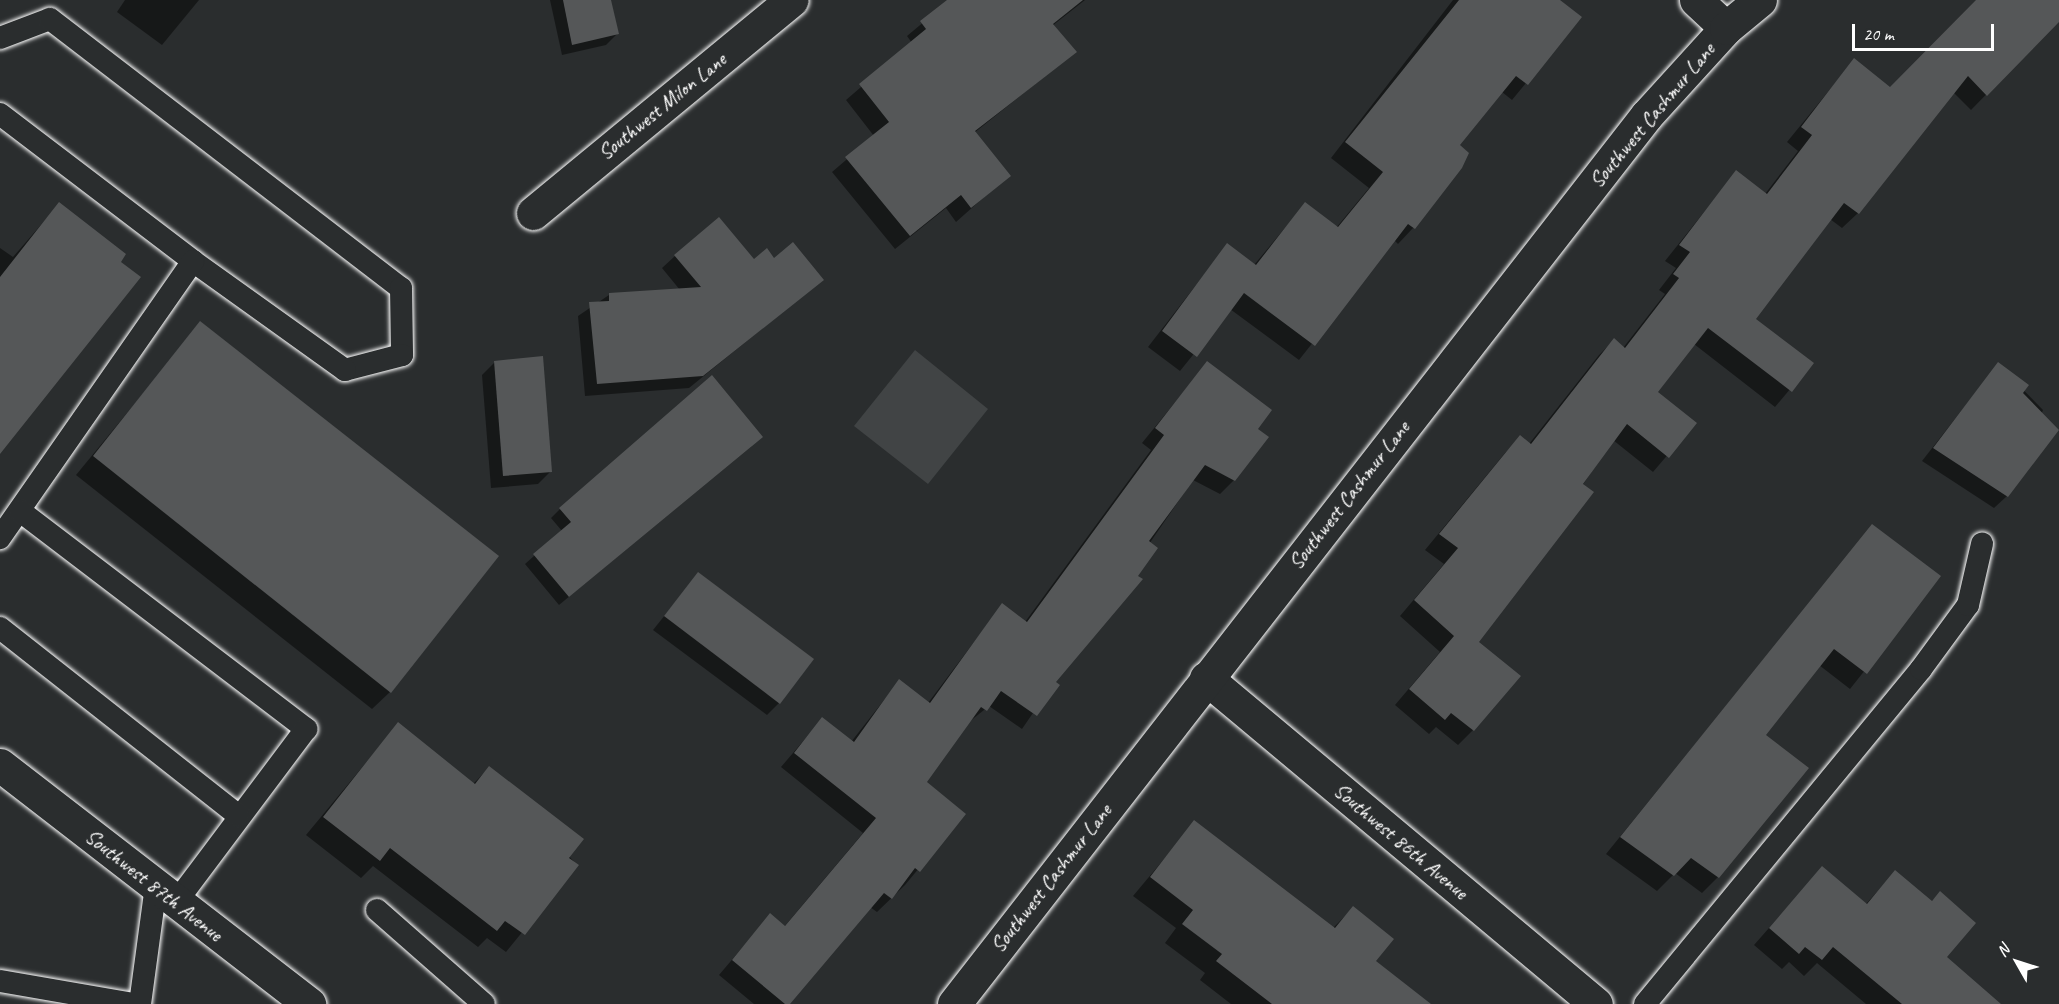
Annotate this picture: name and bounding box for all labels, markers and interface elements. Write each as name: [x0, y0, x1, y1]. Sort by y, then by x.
scale bar: [1855, 12, 1998, 50]
text: 20 m: [1863, 23, 1894, 45]
street label: Southwest Cashmur Lane: [1584, 38, 1720, 192]
street label: Southwest Milon Lane: [593, 47, 731, 165]
street label: Southwest Cashmur Lane: [1283, 416, 1415, 574]
street label: Southwest 86th Avenue: [1329, 778, 1473, 904]
street label: Southwest Cashmur Lane: [985, 799, 1117, 957]
street label: Southwest 87th Avenue: [80, 824, 228, 946]
north arrow: [1987, 932, 2047, 992]
text: N: [1992, 941, 2014, 961]

